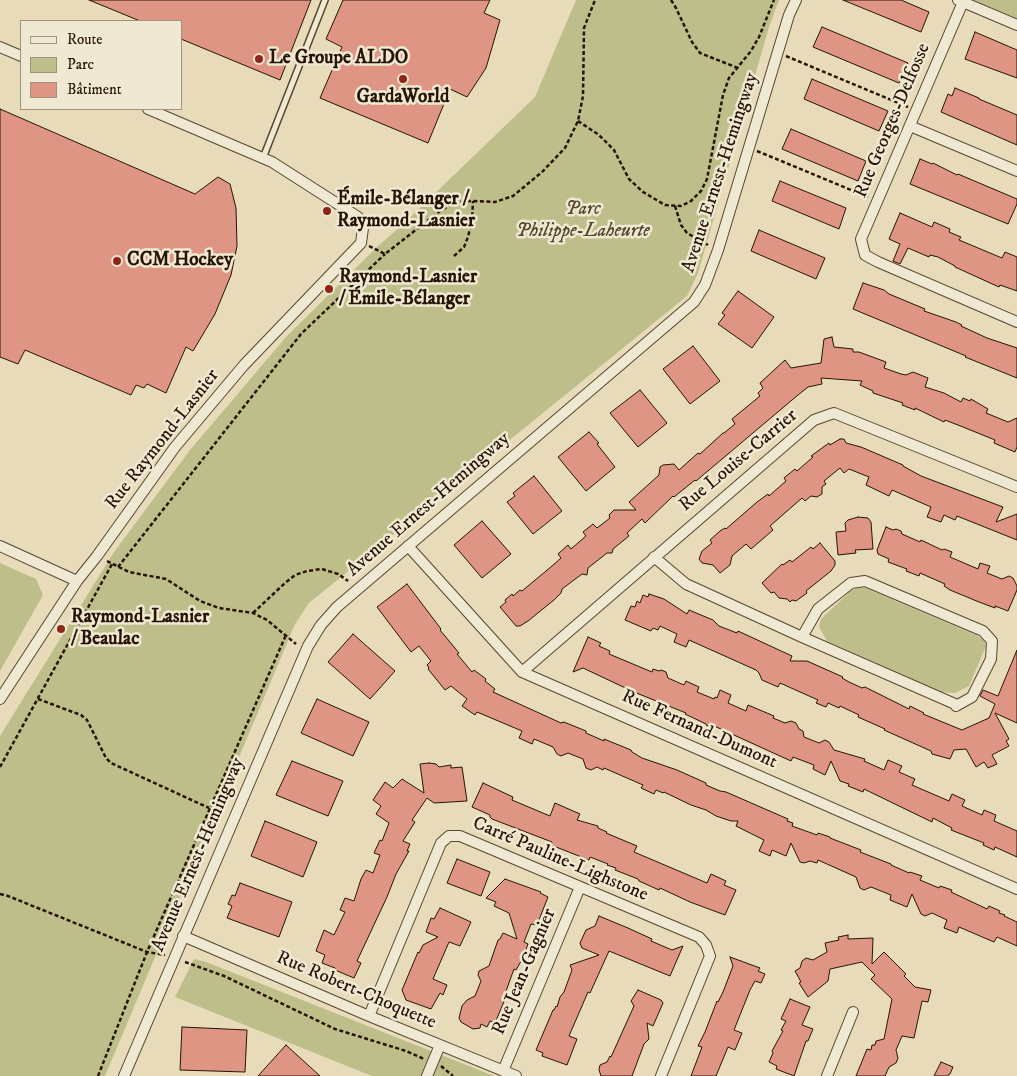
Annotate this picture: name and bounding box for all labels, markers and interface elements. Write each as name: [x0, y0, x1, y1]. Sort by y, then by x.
legend: [20, 20, 182, 110]
text: Route: [67, 30, 102, 49]
street label: Rue Georges-Delfosse: [850, 40, 936, 202]
place label: Le Groupe ALDO: [269, 48, 408, 70]
marker: Le Groupe ALDO: [253, 53, 265, 65]
text: Parc: [67, 55, 94, 74]
street label: Avenue Ernest-Hemingway: [678, 70, 764, 276]
marker: GardaWorld: [397, 73, 409, 85]
text: Bâtiment: [67, 80, 122, 99]
place label: GardaWorld: [357, 87, 449, 109]
place label: Émile-Bélanger / Raymond-Lasnier: [337, 189, 475, 233]
park label: Parc Philippe-Laheurte: [516, 199, 650, 243]
marker: Émile-Bélanger / Raymond-Lasnier: [321, 205, 333, 217]
place label: CCM Hockey: [127, 250, 233, 272]
marker: CCM Hockey: [111, 255, 123, 267]
place label: Raymond-Lasnier / Émile-Bélanger: [339, 267, 477, 311]
marker: Raymond-Lasnier / Émile-Bélanger: [323, 283, 335, 295]
street label: Rue Raymond-Lasnier: [101, 365, 225, 515]
street label: Rue Louise-Carrier: [675, 405, 803, 517]
street label: Avenue Ernest-Hemingway: [343, 428, 515, 582]
place label: Raymond-Lasnier / Beaulac: [71, 607, 209, 651]
marker: Raymond-Lasnier / Beaulac: [55, 623, 67, 635]
street label: Rue Fernand-Dumont: [618, 685, 780, 775]
street label: Avenue Ernest-Hemingway: [148, 755, 250, 955]
street label: Carré Pauline-Lighstone: [469, 813, 651, 907]
street label: Rue Jean-Gagnier: [488, 905, 562, 1039]
street label: Rue Robert-Choquette: [273, 947, 439, 1035]

